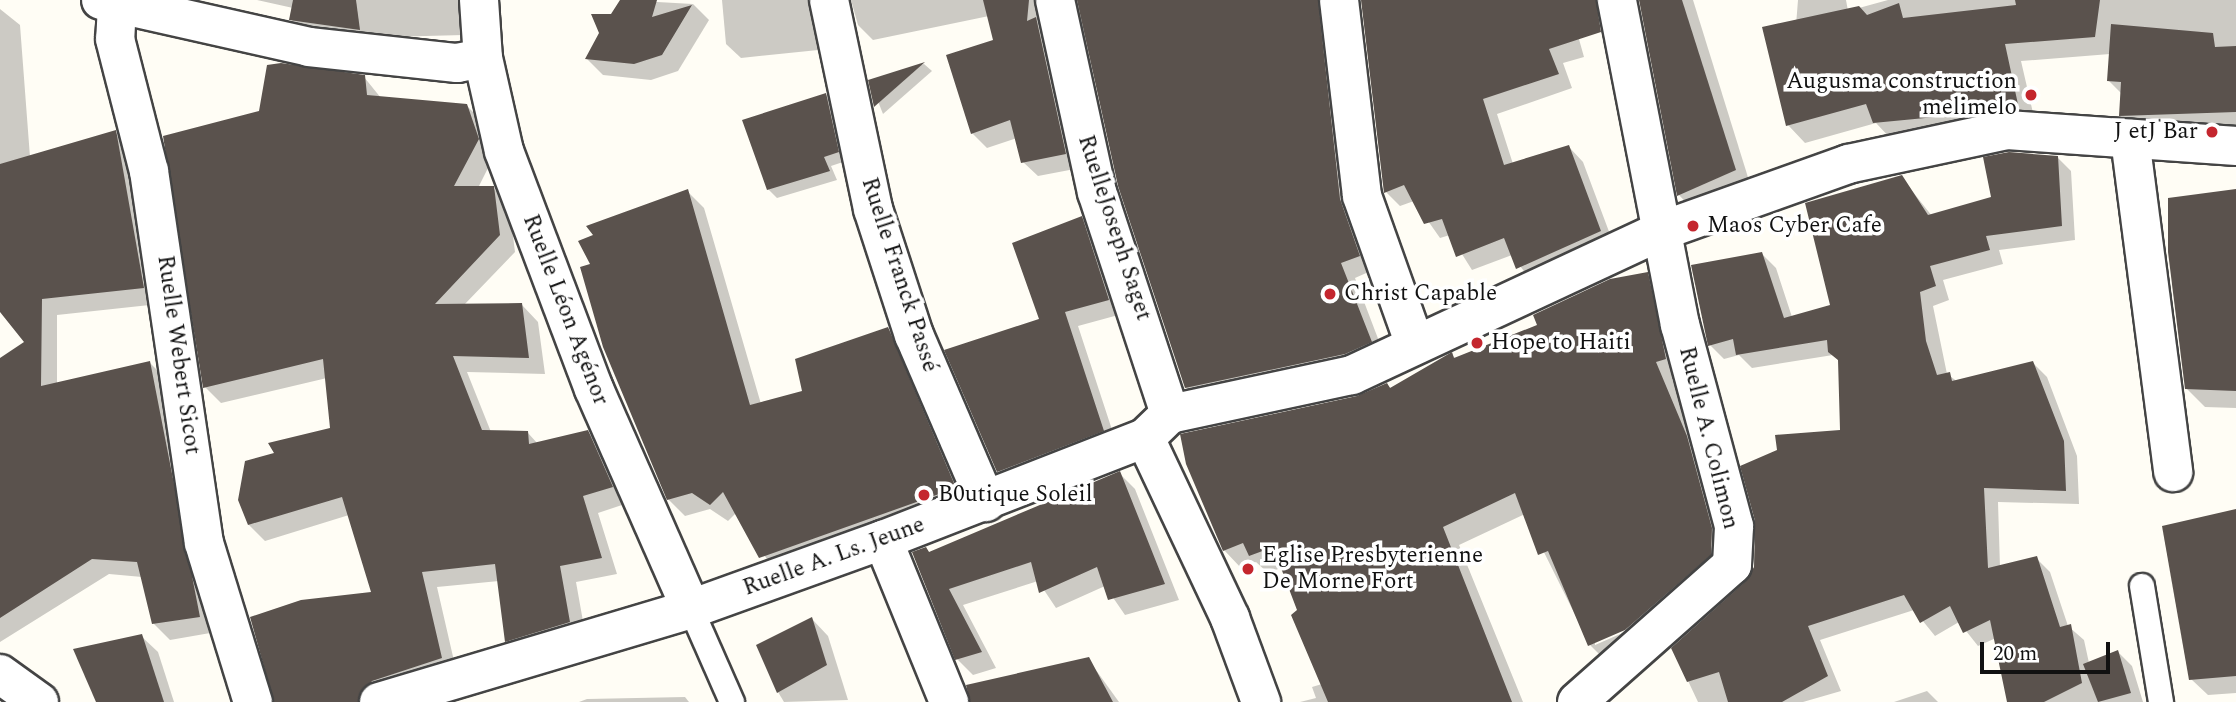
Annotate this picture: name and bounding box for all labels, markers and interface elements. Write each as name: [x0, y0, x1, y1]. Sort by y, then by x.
place label: Augusma construction melimelo: [1786, 68, 2017, 122]
marker: Augusma construction melimelo: [2023, 87, 2039, 103]
place label: J etJ Bar: [2114, 118, 2198, 146]
marker: J etJ Bar: [2204, 124, 2220, 140]
street label: RuelleJoseph Saget: [1071, 132, 1157, 324]
street label: Ruelle Franck Passé: [855, 174, 943, 376]
street label: Ruelle Léon Agénor: [516, 211, 614, 409]
place label: Maos Cyber Cafe: [1707, 212, 1882, 240]
marker: Maos Cyber Cafe: [1685, 218, 1701, 234]
street label: Ruelle Webert Sicot: [150, 254, 206, 456]
place label: Christ Capable: [1344, 280, 1497, 308]
marker: Christ Capable: [1322, 286, 1338, 302]
place label: Hope to Haiti: [1491, 329, 1631, 357]
marker: Hope to Haiti: [1469, 335, 1485, 351]
street label: Ruelle A. Colimon: [1672, 344, 1744, 532]
place label: B0utique Soleil: [938, 481, 1092, 509]
marker: B0utique Soleil: [916, 487, 932, 503]
street label: Ruelle A. Ls. Jeune: [739, 511, 929, 603]
place label: Eglise Presbyterienne De Morne Fort: [1262, 542, 1483, 596]
marker: Eglise Presbyterienne De Morne Fort: [1240, 561, 1256, 577]
scale bar: [1984, 628, 2114, 672]
text: 20 m: [1993, 638, 2037, 670]

